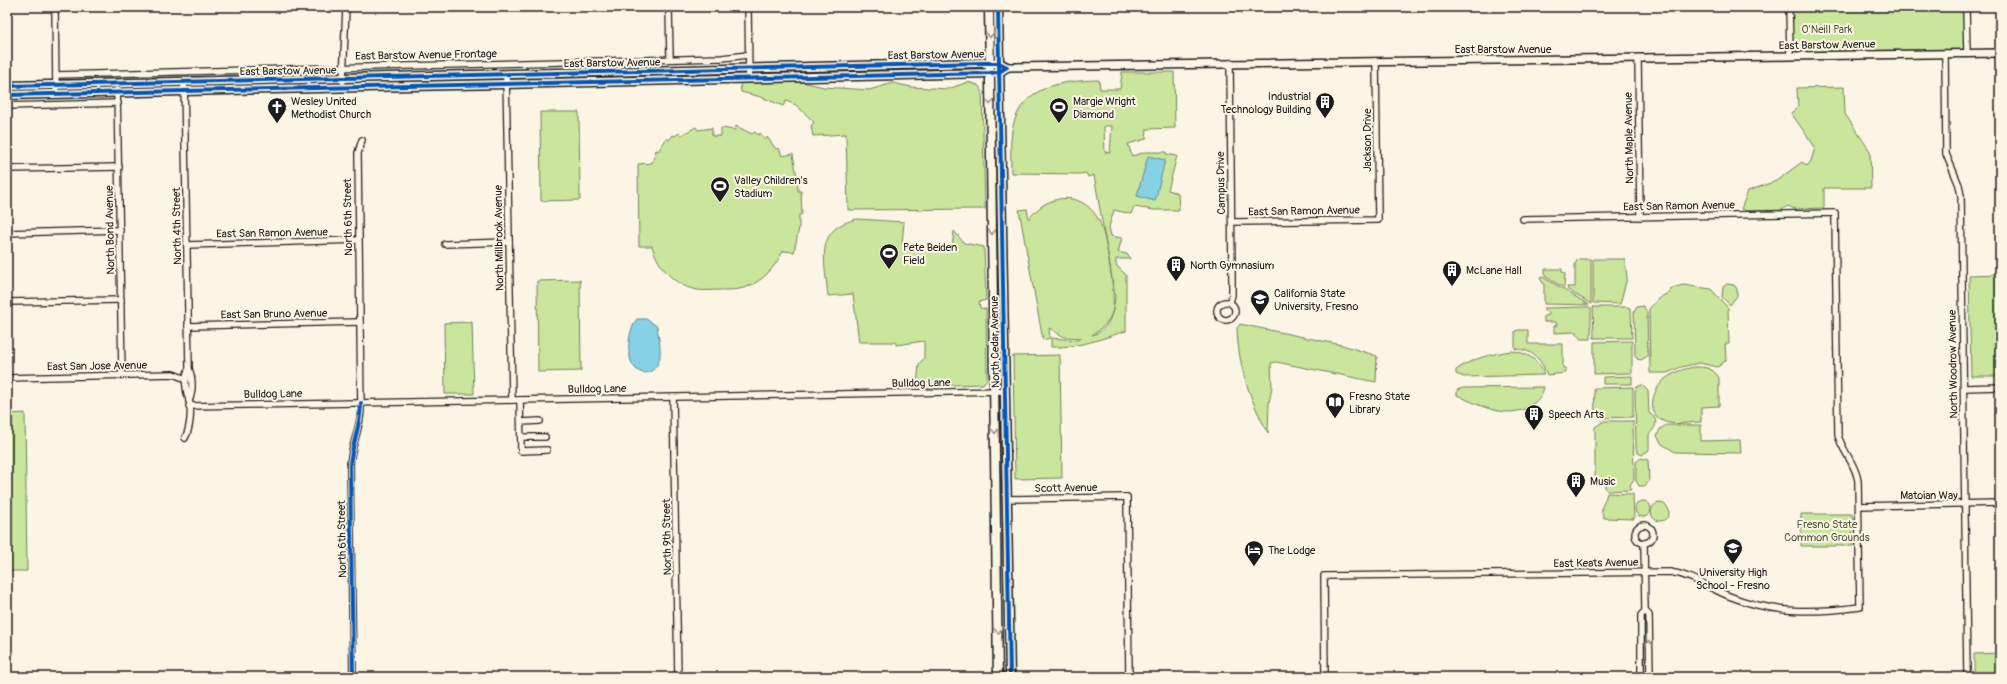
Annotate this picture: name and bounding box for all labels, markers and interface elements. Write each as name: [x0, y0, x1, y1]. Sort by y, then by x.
park label: O'Neill Park: [1802, 23, 1853, 36]
one-way arrow: [985, 32, 994, 38]
street label: East Barstow Avenue: [1779, 38, 1876, 52]
street label: East Barstow Avenue: [1455, 43, 1552, 56]
street label: East Barstow Avenue Frontage: [355, 47, 498, 63]
street label: East Barstow Avenue: [888, 48, 985, 62]
street label: East Barstow Avenue: [564, 56, 661, 70]
street label: East Barstow Avenue: [240, 64, 337, 78]
place label: Industrial Technology Building: [1221, 90, 1311, 116]
building icon: Industrial Technology Building: [1314, 91, 1336, 119]
street label: North Maple Avenue: [1622, 91, 1636, 184]
place label: Wesley United Methodist Church: [291, 95, 371, 121]
place label: Margie Wright Diamond: [1073, 95, 1136, 121]
church icon: Wesley United Methodist Church: [266, 96, 288, 124]
sports icon: Margie Wright Diamond: [1048, 96, 1070, 124]
one-way arrow: [986, 99, 994, 105]
street label: Jackson Drive: [1361, 108, 1374, 172]
street label: Campus Drive: [1214, 151, 1228, 215]
place label: Valley Children's Stadium: [734, 174, 808, 200]
sports icon: Valley Children's Stadium: [709, 175, 731, 203]
street label: North 6th Street: [341, 178, 355, 256]
street label: North Millbrook Avenue: [492, 184, 506, 291]
street label: North Bond Avenue: [103, 185, 117, 275]
street label: North 4th Street: [170, 187, 184, 265]
street label: East San Ramon Avenue: [1623, 199, 1736, 213]
street label: East San Ramon Avenue: [1248, 204, 1361, 218]
street label: East San Ramon Avenue: [216, 226, 329, 240]
one-way arrow: [988, 229, 996, 235]
place label: Pete Beiden Field: [903, 241, 957, 267]
sports icon: Pete Beiden Field: [878, 242, 900, 270]
building icon: North Gymnasium: [1165, 254, 1187, 282]
place label: North Gymnasium: [1190, 259, 1274, 272]
building icon: McLane Hall: [1441, 259, 1463, 287]
place label: McLane Hall: [1466, 264, 1522, 277]
place label: California State University, Fresno: [1274, 287, 1358, 313]
school or university icon: California State University, Fresno: [1249, 288, 1271, 316]
street label: North Cedar Avenue: [988, 295, 1002, 388]
street label: East San Bruno Avenue: [221, 307, 328, 321]
street label: North Woodrow Avenue: [1946, 309, 1960, 419]
street label: East San Jose Avenue: [47, 359, 148, 373]
street label: Bulldog Lane: [892, 376, 951, 390]
street label: Bulldog Lane: [568, 382, 627, 396]
street label: Bulldog Lane: [244, 387, 303, 401]
place label: Fresno State Library: [1349, 390, 1410, 416]
library icon: Fresno State Library: [1324, 391, 1346, 419]
building icon: Speech Arts: [1523, 403, 1545, 431]
place label: Speech Arts: [1548, 408, 1604, 421]
one-way arrow: [991, 428, 999, 434]
building icon: Music: [1565, 470, 1587, 498]
place label: Music: [1590, 475, 1616, 488]
street label: Scott Avenue: [1034, 481, 1098, 495]
street label: Matoian Way: [1900, 489, 1958, 502]
street label: North 9th Street: [660, 498, 674, 575]
street label: North 6th Street: [335, 500, 349, 578]
park label: Fresno State Common Grounds: [1784, 518, 1870, 544]
school or university icon: University High School - Fresno: [1722, 537, 1744, 565]
hotel icon: The Lodge: [1243, 539, 1265, 567]
place label: The Lodge: [1268, 544, 1316, 557]
street label: East Keats Avenue: [1553, 556, 1639, 570]
place label: University High School - Fresno: [1696, 566, 1770, 592]
one-way arrow: [994, 628, 1002, 634]
one-way arrow: [1645, 640, 1654, 646]

